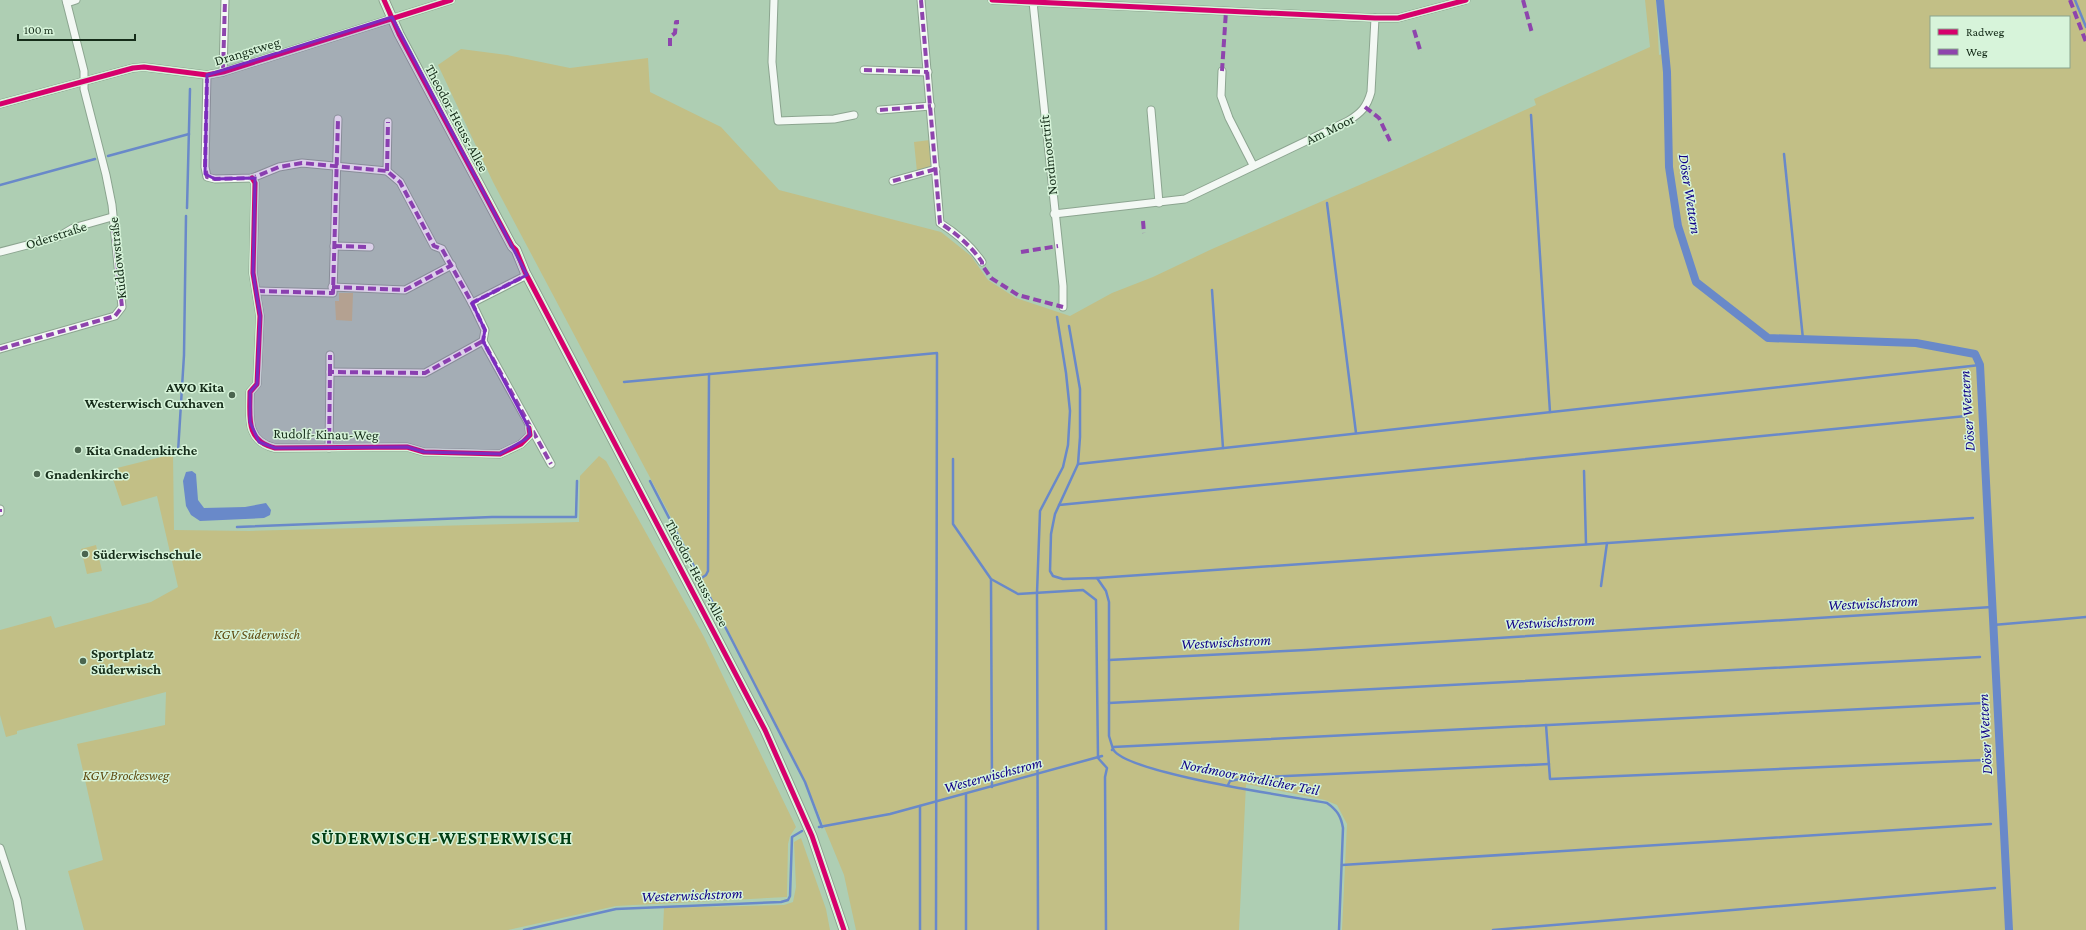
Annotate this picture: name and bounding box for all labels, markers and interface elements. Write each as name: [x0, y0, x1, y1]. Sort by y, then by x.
scale bar: [18, 16, 135, 42]
legend: [1930, 16, 2070, 68]
text: 100 m: [24, 23, 54, 37]
text: Radweg: [1966, 25, 2004, 39]
street label: Drangstweg: [212, 33, 282, 69]
text: Weg: [1966, 45, 1988, 59]
street label: Theodor-Heuss-Allee: [422, 62, 492, 174]
street label: Am Moor: [1303, 110, 1357, 148]
street label: Nordmoortrift: [1036, 114, 1060, 196]
water label: Döser Wettern: [1676, 153, 1704, 236]
street label: Küddowstraße: [105, 216, 129, 300]
street label: Oderstraße: [24, 218, 88, 252]
water label: Döser Wettern: [1956, 370, 1978, 452]
place label: AWO Kita Westerwisch Cuxhaven: [84, 379, 224, 411]
marker: AWO Kita Westerwisch Cuxhaven: [227, 390, 237, 400]
street label: Rudolf-Kinau-Weg: [273, 425, 379, 443]
place label: Kita Gnadenkirche: [86, 442, 198, 458]
marker: Kita Gnadenkirche: [73, 445, 83, 455]
place label: Gnadenkirche: [45, 466, 129, 482]
marker: Gnadenkirche: [32, 469, 42, 479]
street label: Theodor-Heuss-Allee: [662, 517, 732, 629]
place label: Süderwischschule: [93, 546, 202, 562]
marker: Süderwischschule: [80, 549, 90, 559]
water label: Westwischstrom: [1828, 593, 1918, 613]
water label: Westwischstrom: [1505, 612, 1595, 632]
park label: KGV Süderwisch: [214, 626, 301, 642]
water label: Westwischstrom: [1181, 632, 1271, 652]
place label: Sportplatz Süderwisch: [91, 645, 161, 677]
marker: Sportplatz Süderwisch: [78, 656, 88, 666]
water label: Döser Wettern: [1975, 693, 1995, 775]
water label: Westerwischstrom: [942, 754, 1044, 796]
water label: Nordmoor nördlicher Teil: [1179, 756, 1321, 798]
park label: KGV Brockesweg: [83, 767, 170, 783]
district label: SÜDERWISCH-WESTERWISCH: [311, 828, 573, 848]
water label: Westerwischstrom: [641, 885, 743, 905]

